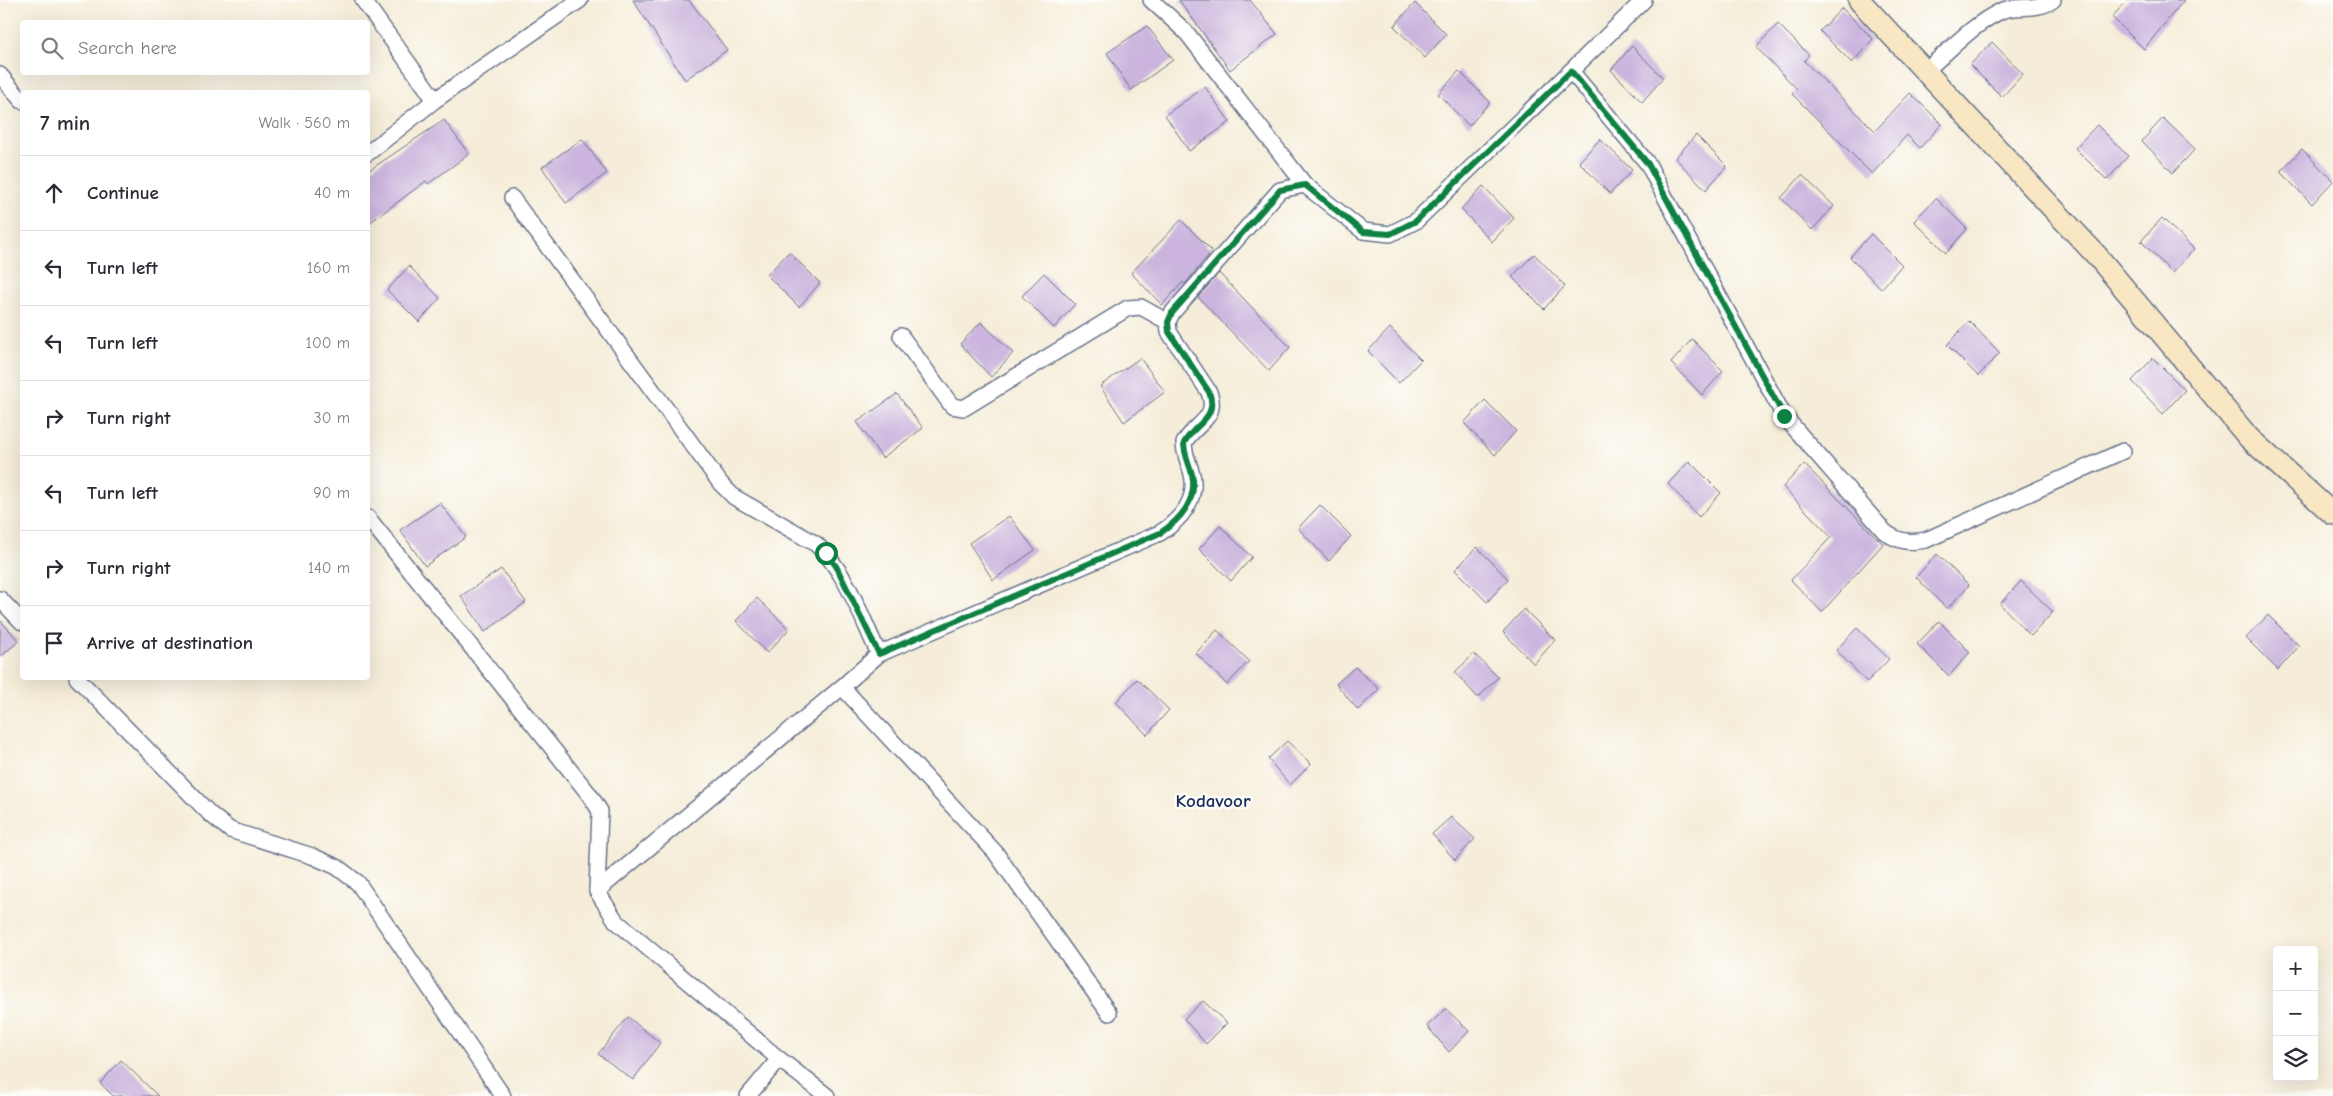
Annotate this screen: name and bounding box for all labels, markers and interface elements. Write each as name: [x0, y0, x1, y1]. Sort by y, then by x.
search box: [20, 20, 370, 75]
icon: search: [38, 34, 66, 62]
text: Search here: [78, 37, 177, 59]
text: 7 min: [40, 111, 90, 135]
text: Walk · 560 m: [259, 114, 350, 132]
icon: ahead: [40, 179, 68, 207]
text: Continue: [87, 182, 159, 204]
text: 40 m: [314, 184, 350, 202]
icon: left: [40, 254, 68, 282]
text: Turn left: [87, 257, 158, 279]
text: 160 m: [307, 259, 350, 277]
icon: left: [40, 329, 68, 357]
text: Turn left: [87, 332, 158, 354]
text: 100 m: [306, 334, 350, 352]
icon: right: [40, 404, 68, 432]
route end: [1773, 405, 1796, 428]
text: Turn right: [87, 407, 171, 429]
text: 30 m: [314, 409, 350, 427]
icon: left: [40, 479, 68, 507]
text: Turn left: [87, 482, 158, 504]
text: 90 m: [313, 484, 350, 502]
route start: [815, 542, 838, 565]
icon: right: [40, 554, 68, 582]
text: Turn right: [87, 557, 171, 579]
text: 140 m: [308, 559, 350, 577]
icon: arrive: [40, 629, 68, 657]
text: Arrive at destination: [87, 632, 253, 654]
district label: Kodavoor: [1175, 790, 1251, 812]
map controls: [2273, 946, 2318, 1081]
button: +: [2273, 946, 2318, 991]
button: −: [2273, 991, 2318, 1036]
button: layers: [2273, 1036, 2318, 1081]

